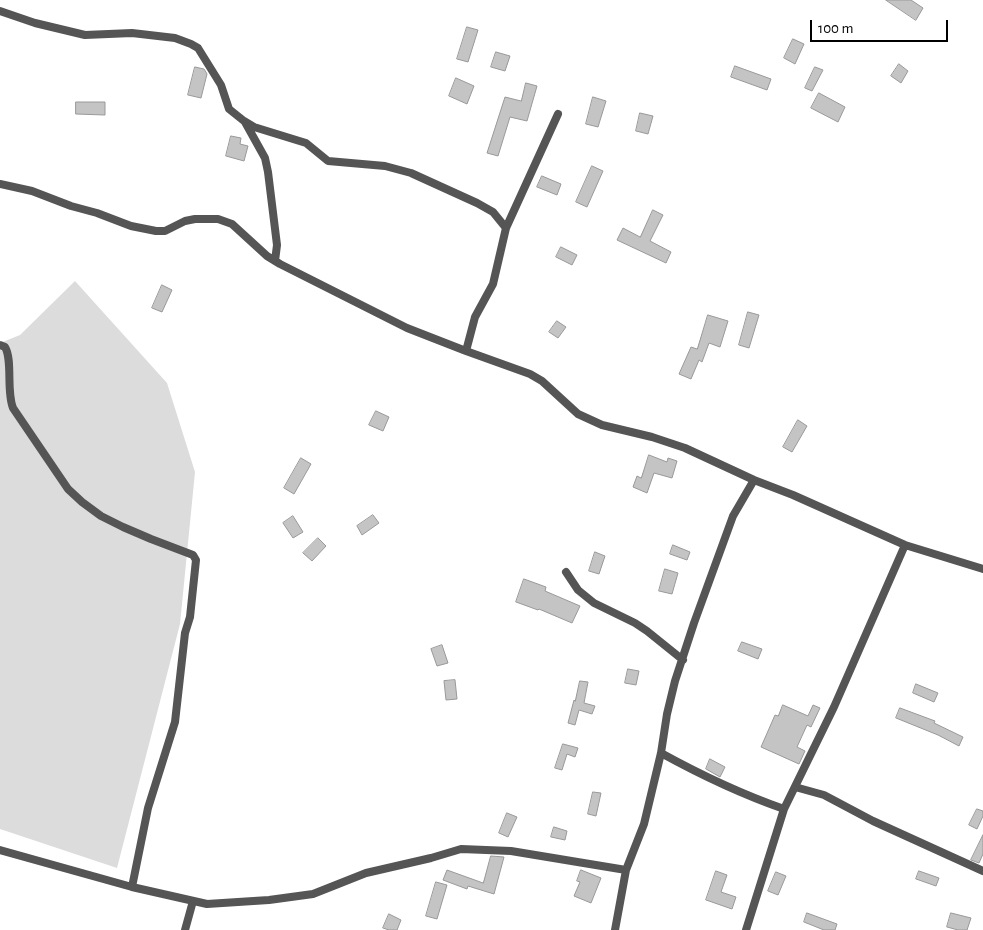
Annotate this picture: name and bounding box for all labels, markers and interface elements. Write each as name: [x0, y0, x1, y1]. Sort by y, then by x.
scale bar: [813, 10, 950, 42]
text: 100 m: [818, 21, 853, 36]

